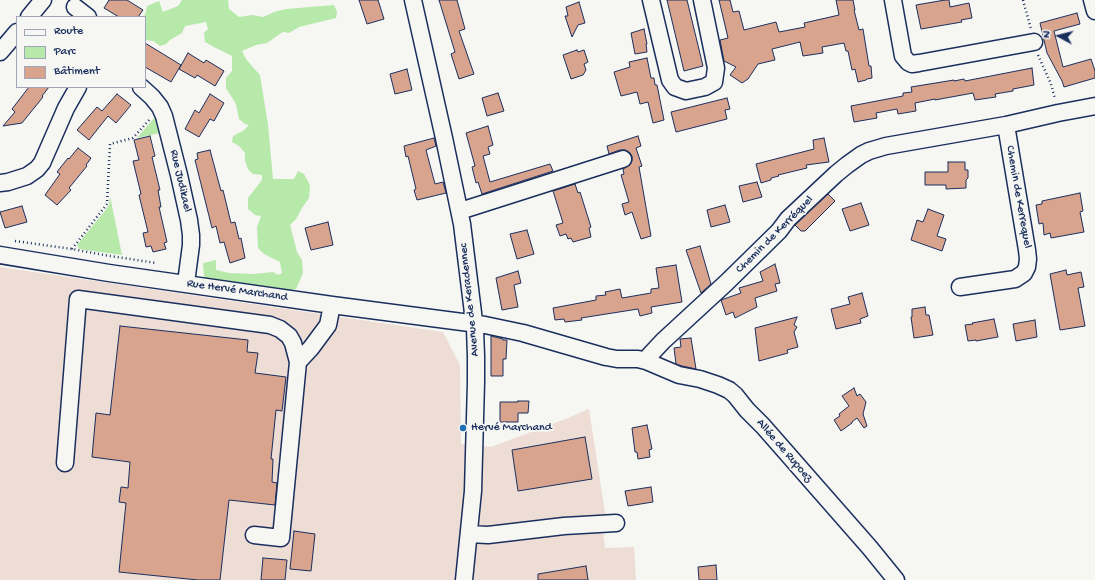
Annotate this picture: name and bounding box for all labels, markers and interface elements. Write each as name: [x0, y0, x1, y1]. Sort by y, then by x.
legend: [16, 16, 146, 88]
north arrow: [1039, 16, 1079, 56]
text: Route: [54, 25, 83, 39]
text: N: [1041, 30, 1053, 39]
text: Parc: [54, 45, 76, 59]
text: Bâtiment: [54, 65, 100, 79]
street label: Chemin de Kerrequel: [1002, 145, 1034, 249]
street label: Rue Judikael: [166, 148, 194, 214]
street label: Chemin de Kerréquel: [733, 193, 817, 277]
street label: Avenue de Keradennec: [457, 243, 483, 357]
street label: Rue Hervé Marchand: [186, 277, 288, 305]
street label: Allée de Rupoez: [753, 416, 815, 486]
place label: Hervé Marchand: [471, 421, 552, 435]
marker: Hervé Marchand: [458, 423, 468, 433]

